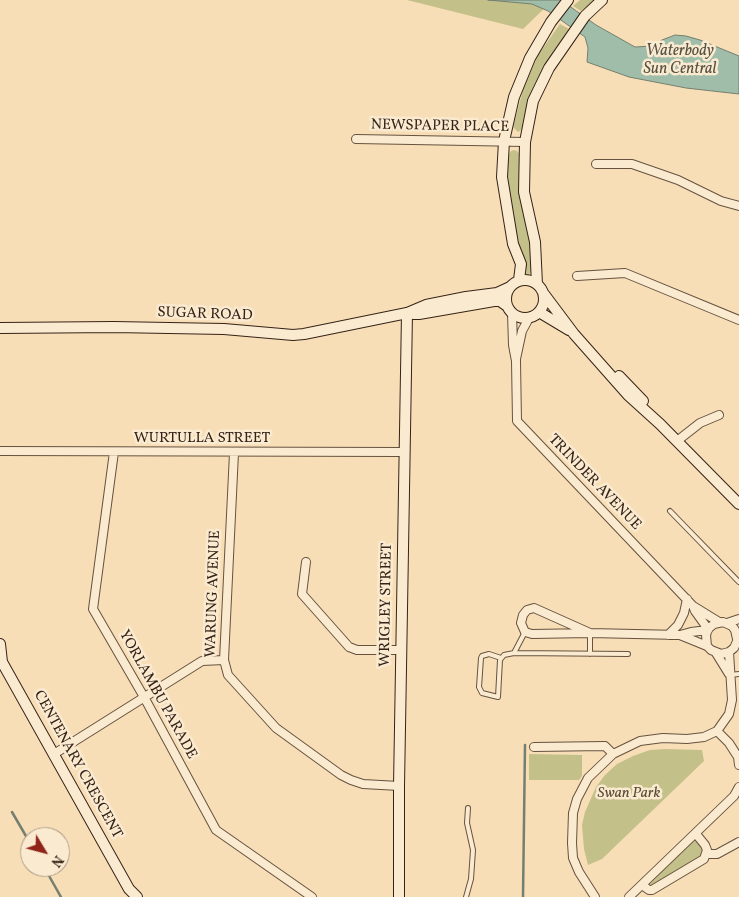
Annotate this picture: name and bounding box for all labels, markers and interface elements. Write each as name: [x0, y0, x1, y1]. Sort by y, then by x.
water label: Waterbody Sun Central: [643, 42, 717, 80]
street label: NEWSPAPER PLACE: [371, 117, 509, 137]
street label: SUGAR ROAD: [157, 304, 253, 326]
street label: WURTULLA STREET: [134, 430, 270, 448]
street label: TRINDER AVENUE: [544, 431, 644, 535]
street label: WARUNG AVENUE: [203, 530, 225, 658]
street label: WRIGLEY STREET: [377, 543, 397, 667]
street label: YORLAMBU PARADE: [114, 627, 200, 763]
street label: CENTENARY CRESCENT: [29, 688, 125, 842]
park label: Swan Park: [598, 785, 660, 803]
north arrow: [20, 827, 70, 877]
text: N: [46, 851, 67, 870]

